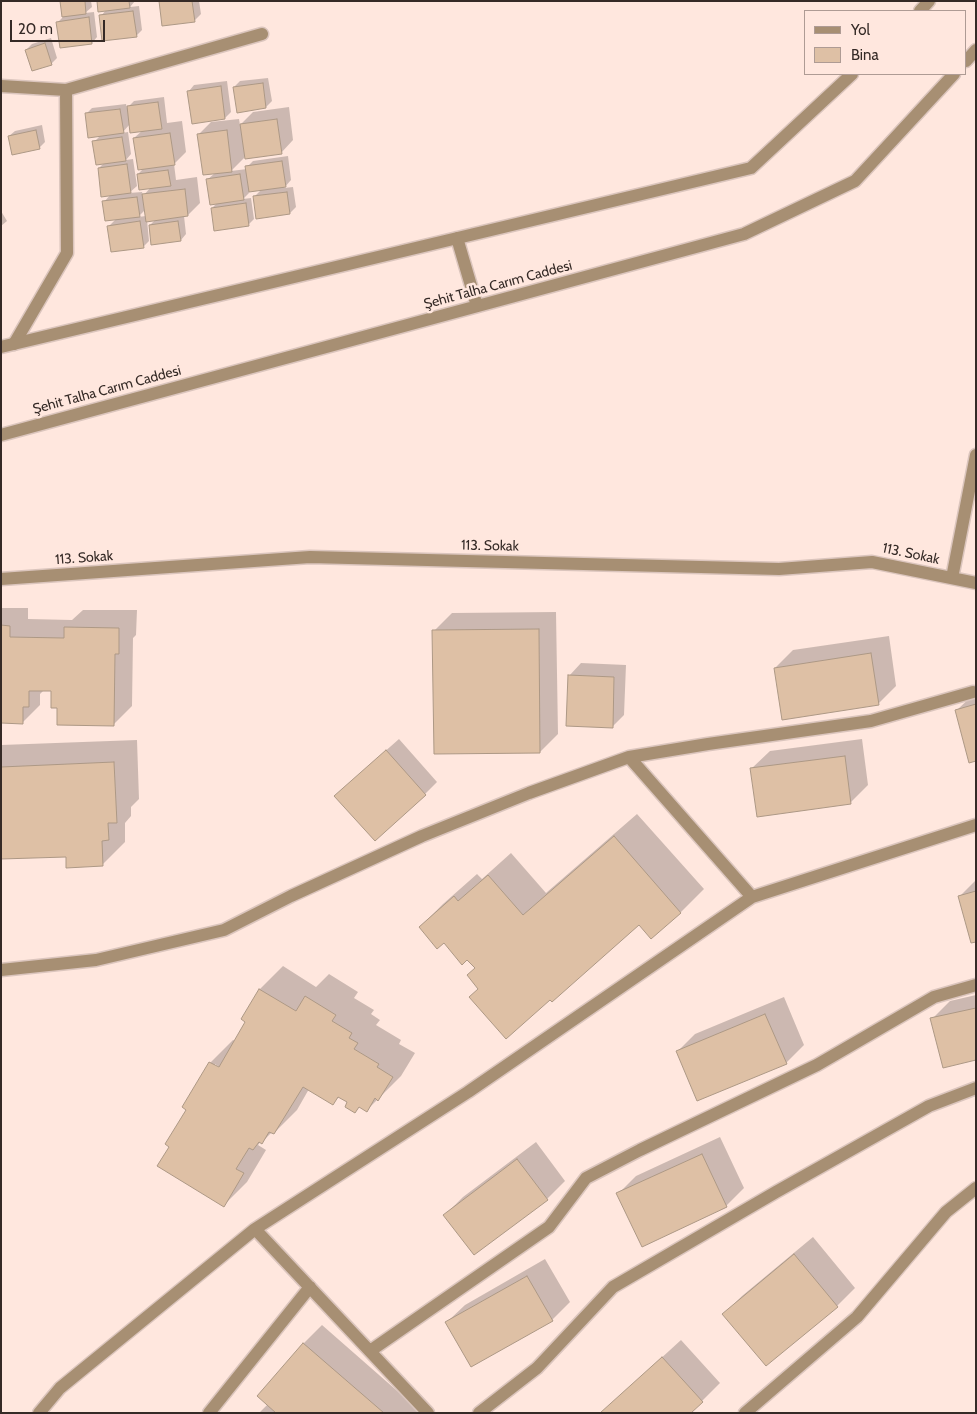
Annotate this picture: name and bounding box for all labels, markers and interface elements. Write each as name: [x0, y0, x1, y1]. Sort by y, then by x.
scale bar: [12, 10, 108, 42]
legend: [804, 10, 967, 75]
text: 20 m: [18, 20, 53, 38]
text: Yol: [851, 21, 870, 39]
text: Bina: [851, 46, 879, 64]
street label: Şehit Talha Carım Caddesi: [422, 257, 574, 313]
street label: Şehit Talha Carım Caddesi: [31, 362, 183, 418]
street label: 113. Sokak: [461, 537, 519, 555]
street label: 113. Sokak: [881, 540, 941, 568]
street label: 113. Sokak: [55, 548, 113, 568]

